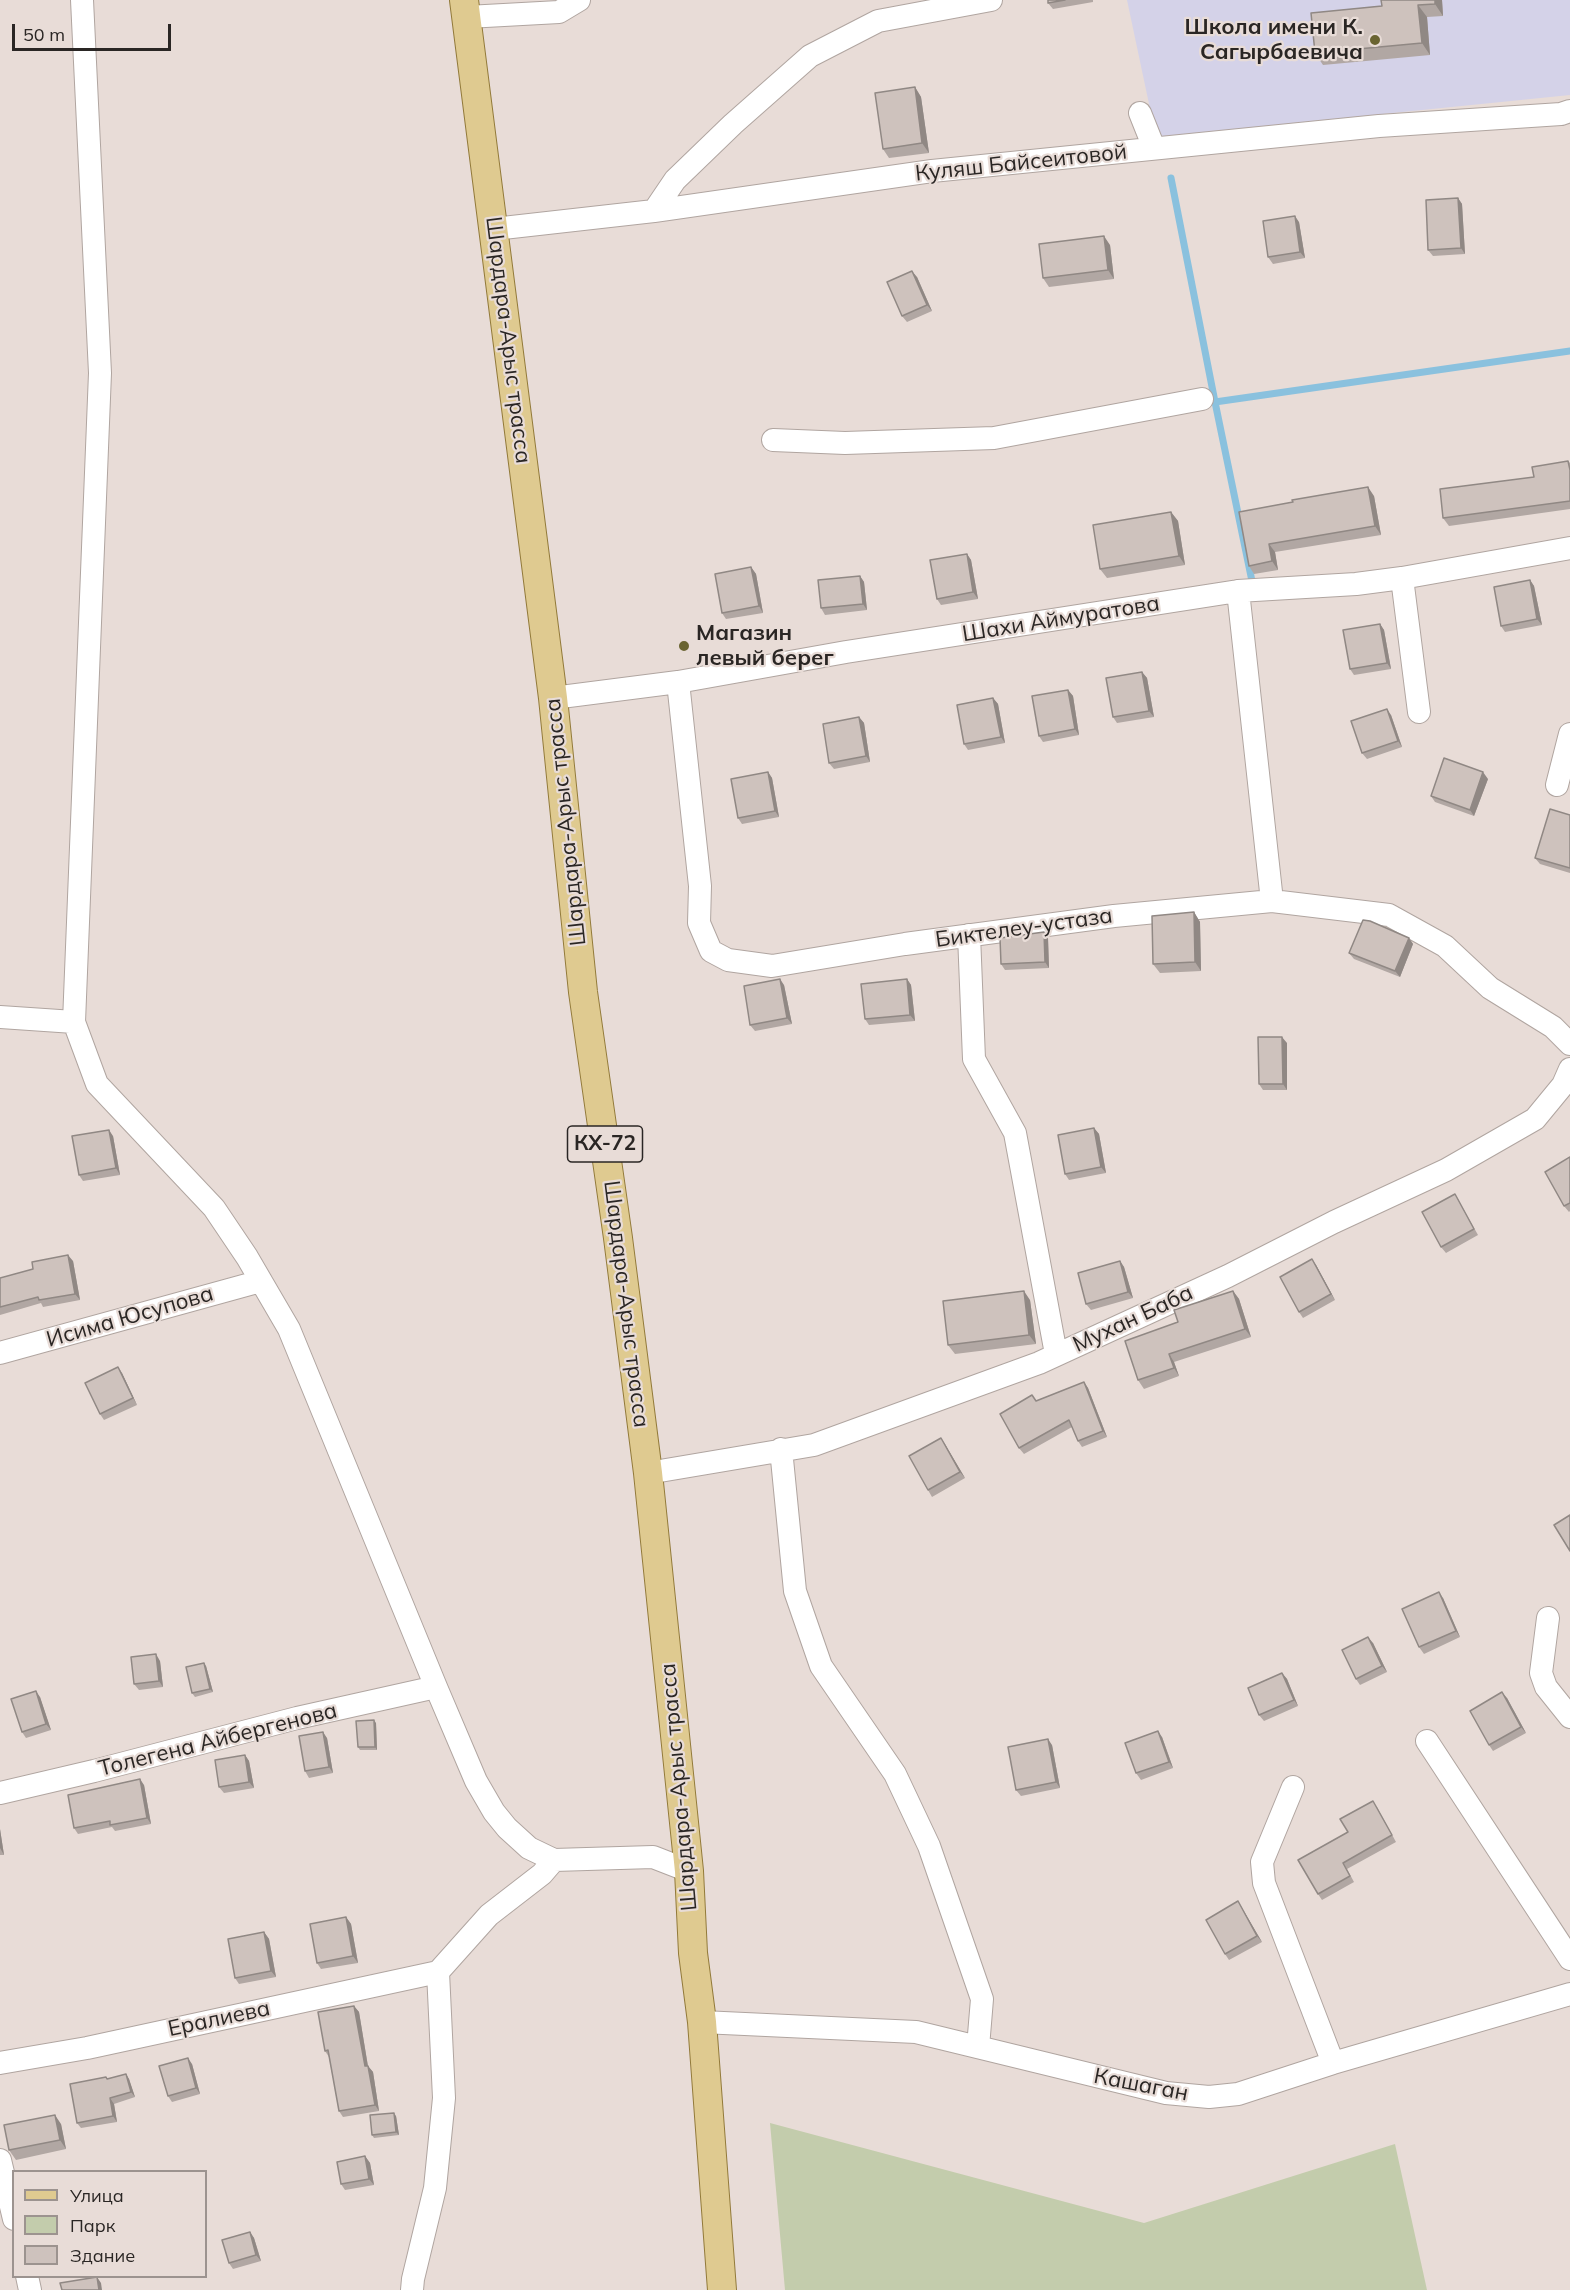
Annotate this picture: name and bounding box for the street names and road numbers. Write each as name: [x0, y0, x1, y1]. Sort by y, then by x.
street label: Куляш Байсеитовой: [914, 139, 1128, 187]
street label: Шардара-Арыс трасса: [480, 215, 536, 465]
street label: Шахи Аймуратова: [961, 590, 1161, 648]
street label: Шардара-Арыс трасса: [540, 697, 592, 947]
street label: Биктелеу-устаза: [934, 903, 1114, 953]
road number: КХ-72: [568, 1126, 642, 1162]
street label: Шардара-Арыс трасса: [598, 1179, 654, 1429]
street label: Мухан Баба: [1069, 1280, 1197, 1358]
street label: Исима Юсупова: [44, 1281, 216, 1353]
street label: Шардара-Арыс трасса: [655, 1662, 703, 1912]
street label: Толегена Айбергенова: [96, 1698, 340, 1782]
street label: Ералиева: [166, 1995, 272, 2043]
street label: Кашаган: [1092, 2063, 1190, 2107]

